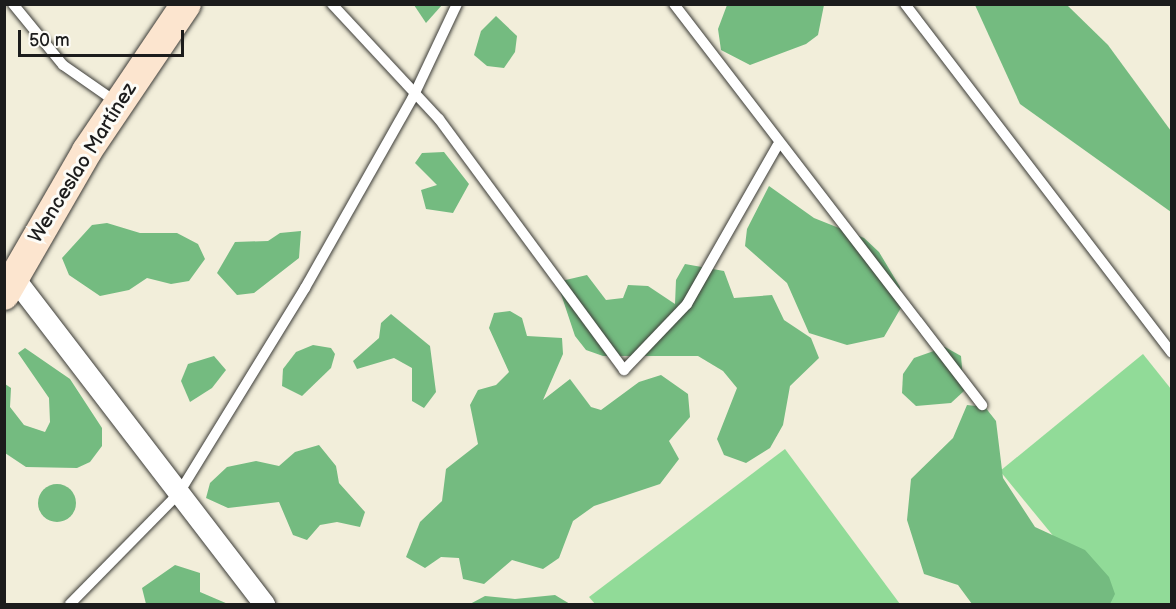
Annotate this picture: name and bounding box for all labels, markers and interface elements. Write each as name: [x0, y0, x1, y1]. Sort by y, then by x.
scale bar: [21, 18, 188, 56]
text: 50 m: [29, 30, 70, 51]
street label: Wenceslao Martínez: [24, 78, 142, 248]

